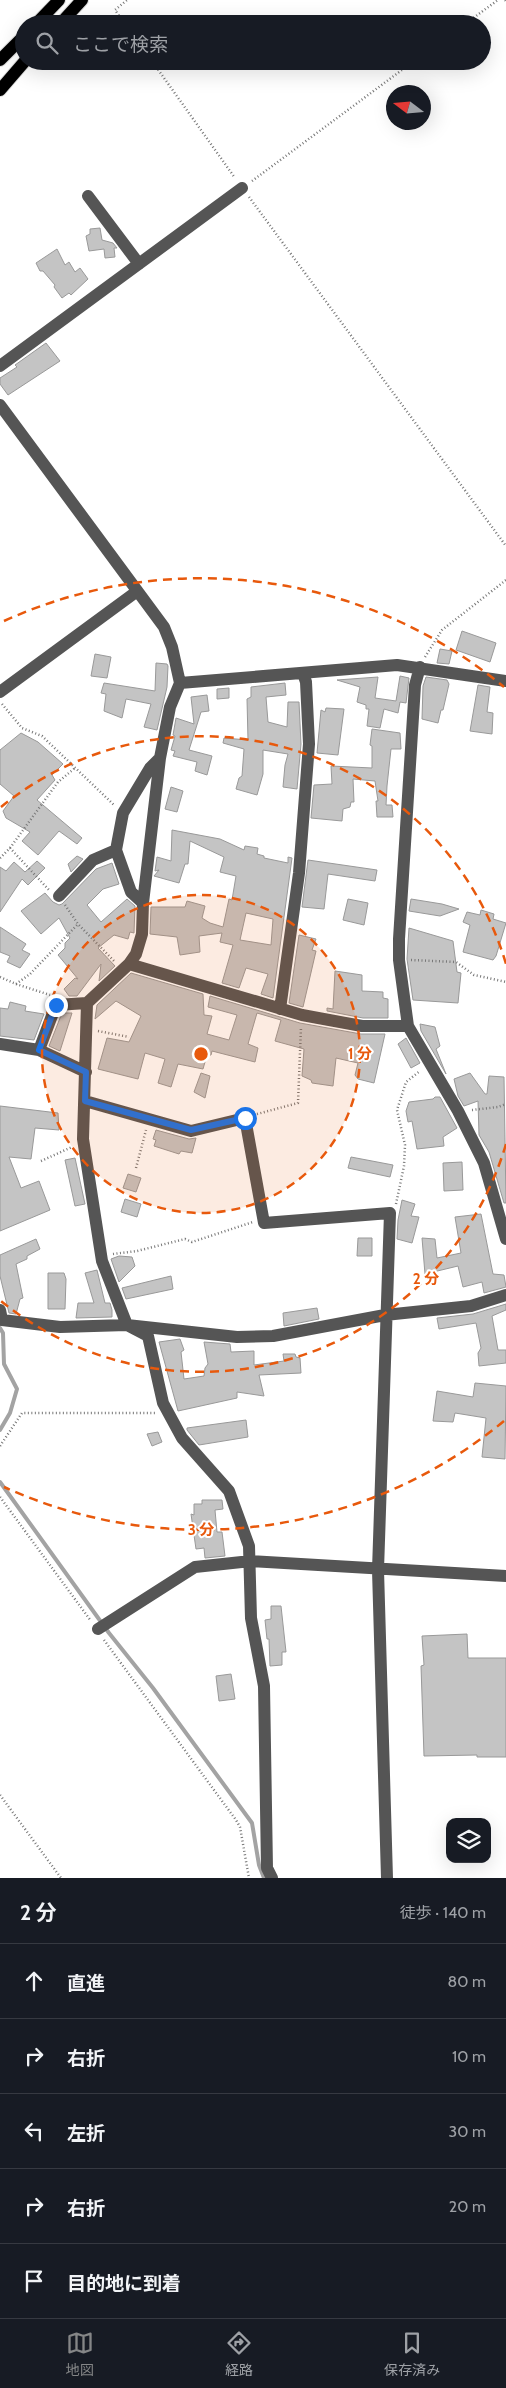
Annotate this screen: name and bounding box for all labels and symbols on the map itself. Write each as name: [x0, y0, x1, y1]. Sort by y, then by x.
north arrow: [386, 85, 431, 130]
route end: [45, 994, 68, 1017]
centre of rings: [192, 1045, 210, 1063]
text: 1 分: [348, 1045, 372, 1063]
route start: [234, 1107, 257, 1130]
text: 2 分: [413, 1270, 439, 1288]
text: 3 分: [188, 1521, 214, 1539]

